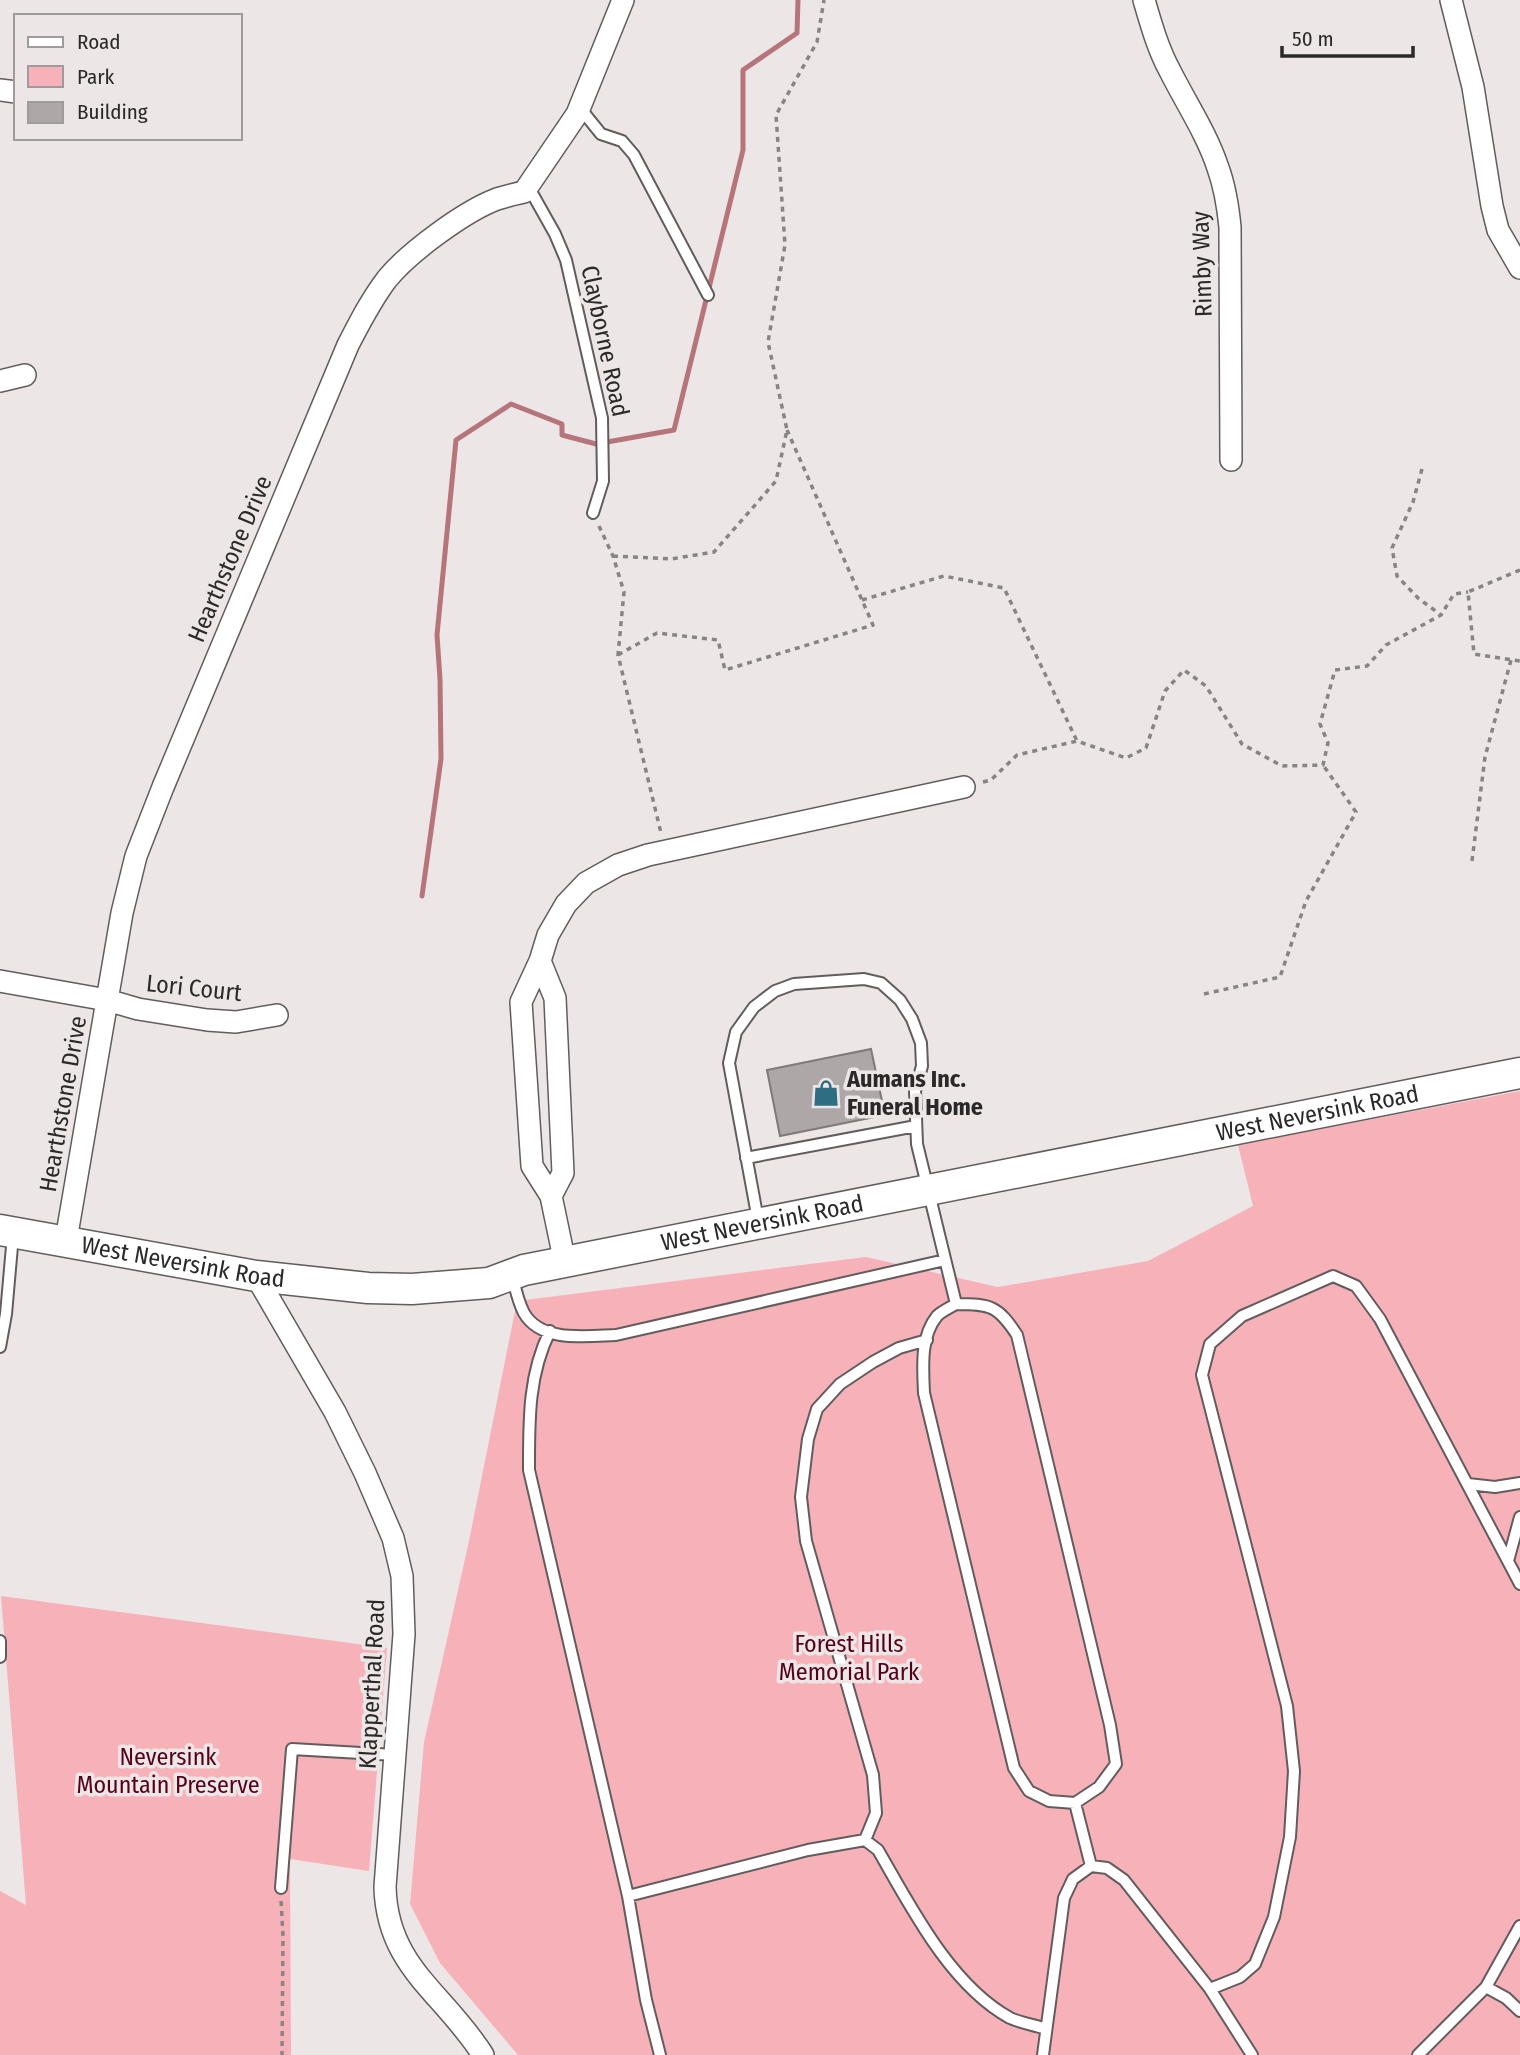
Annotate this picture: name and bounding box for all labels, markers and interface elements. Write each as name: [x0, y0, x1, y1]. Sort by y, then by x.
legend: [14, 14, 242, 140]
scale bar: [1282, 14, 1413, 58]
text: 50 m: [1292, 26, 1334, 52]
text: Road: [77, 29, 121, 55]
text: Park: [77, 64, 115, 90]
text: Building: [77, 99, 148, 125]
street label: Rimby Way: [1186, 210, 1218, 317]
street label: Clayborne Road: [575, 263, 635, 419]
street label: Hearthstone Drive: [182, 472, 278, 646]
street label: Lori Court: [145, 969, 243, 1007]
street label: Hearthstone Drive: [34, 1014, 92, 1194]
place label: Aumans Inc. Funeral Home: [846, 1065, 983, 1121]
shop icon: Aumans Inc. Funeral Home: [811, 1078, 841, 1108]
street label: West Neversink Road: [1214, 1079, 1421, 1147]
street label: West Neversink Road: [658, 1189, 866, 1257]
street label: West Neversink Road: [79, 1231, 286, 1293]
street label: Klapperthal Road: [354, 1598, 390, 1770]
park label: Forest Hills Memorial Park: [779, 1630, 920, 1686]
park label: Neversink Mountain Preserve: [76, 1743, 260, 1799]

